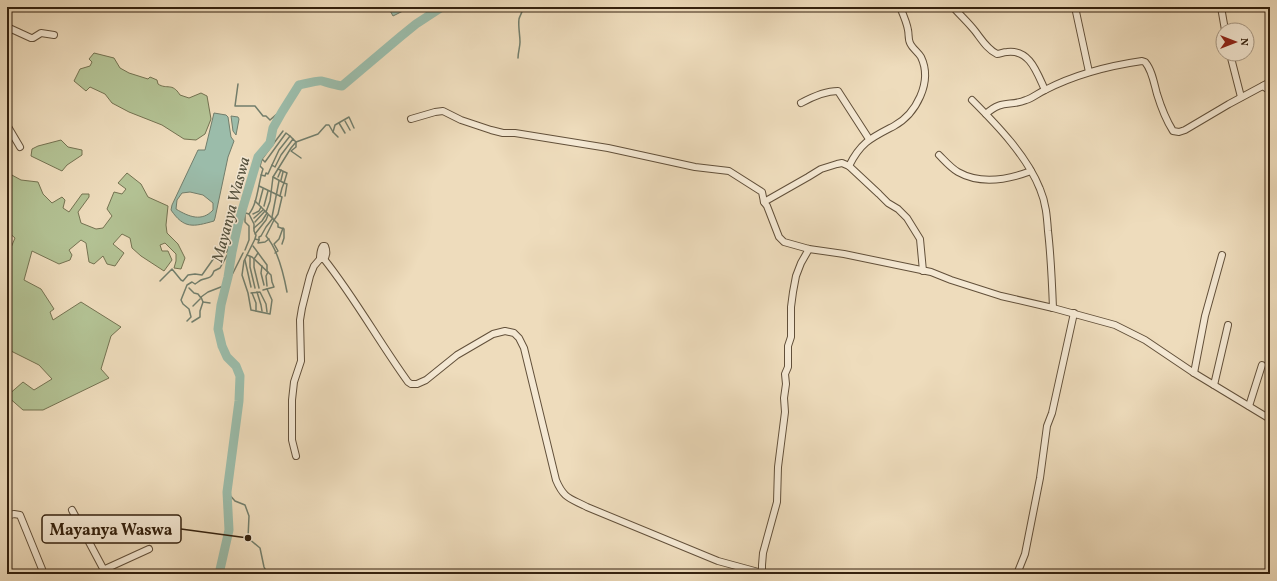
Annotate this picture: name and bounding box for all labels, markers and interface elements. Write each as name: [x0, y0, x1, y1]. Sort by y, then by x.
north arrow: [1215, 22, 1255, 62]
text: N: [1236, 38, 1251, 46]
water label: Mayanya Waswa: [207, 154, 257, 265]
callout: Mayanya Waswa: [42, 515, 181, 543]
text: Mayanya Waswa: [49, 520, 173, 542]

